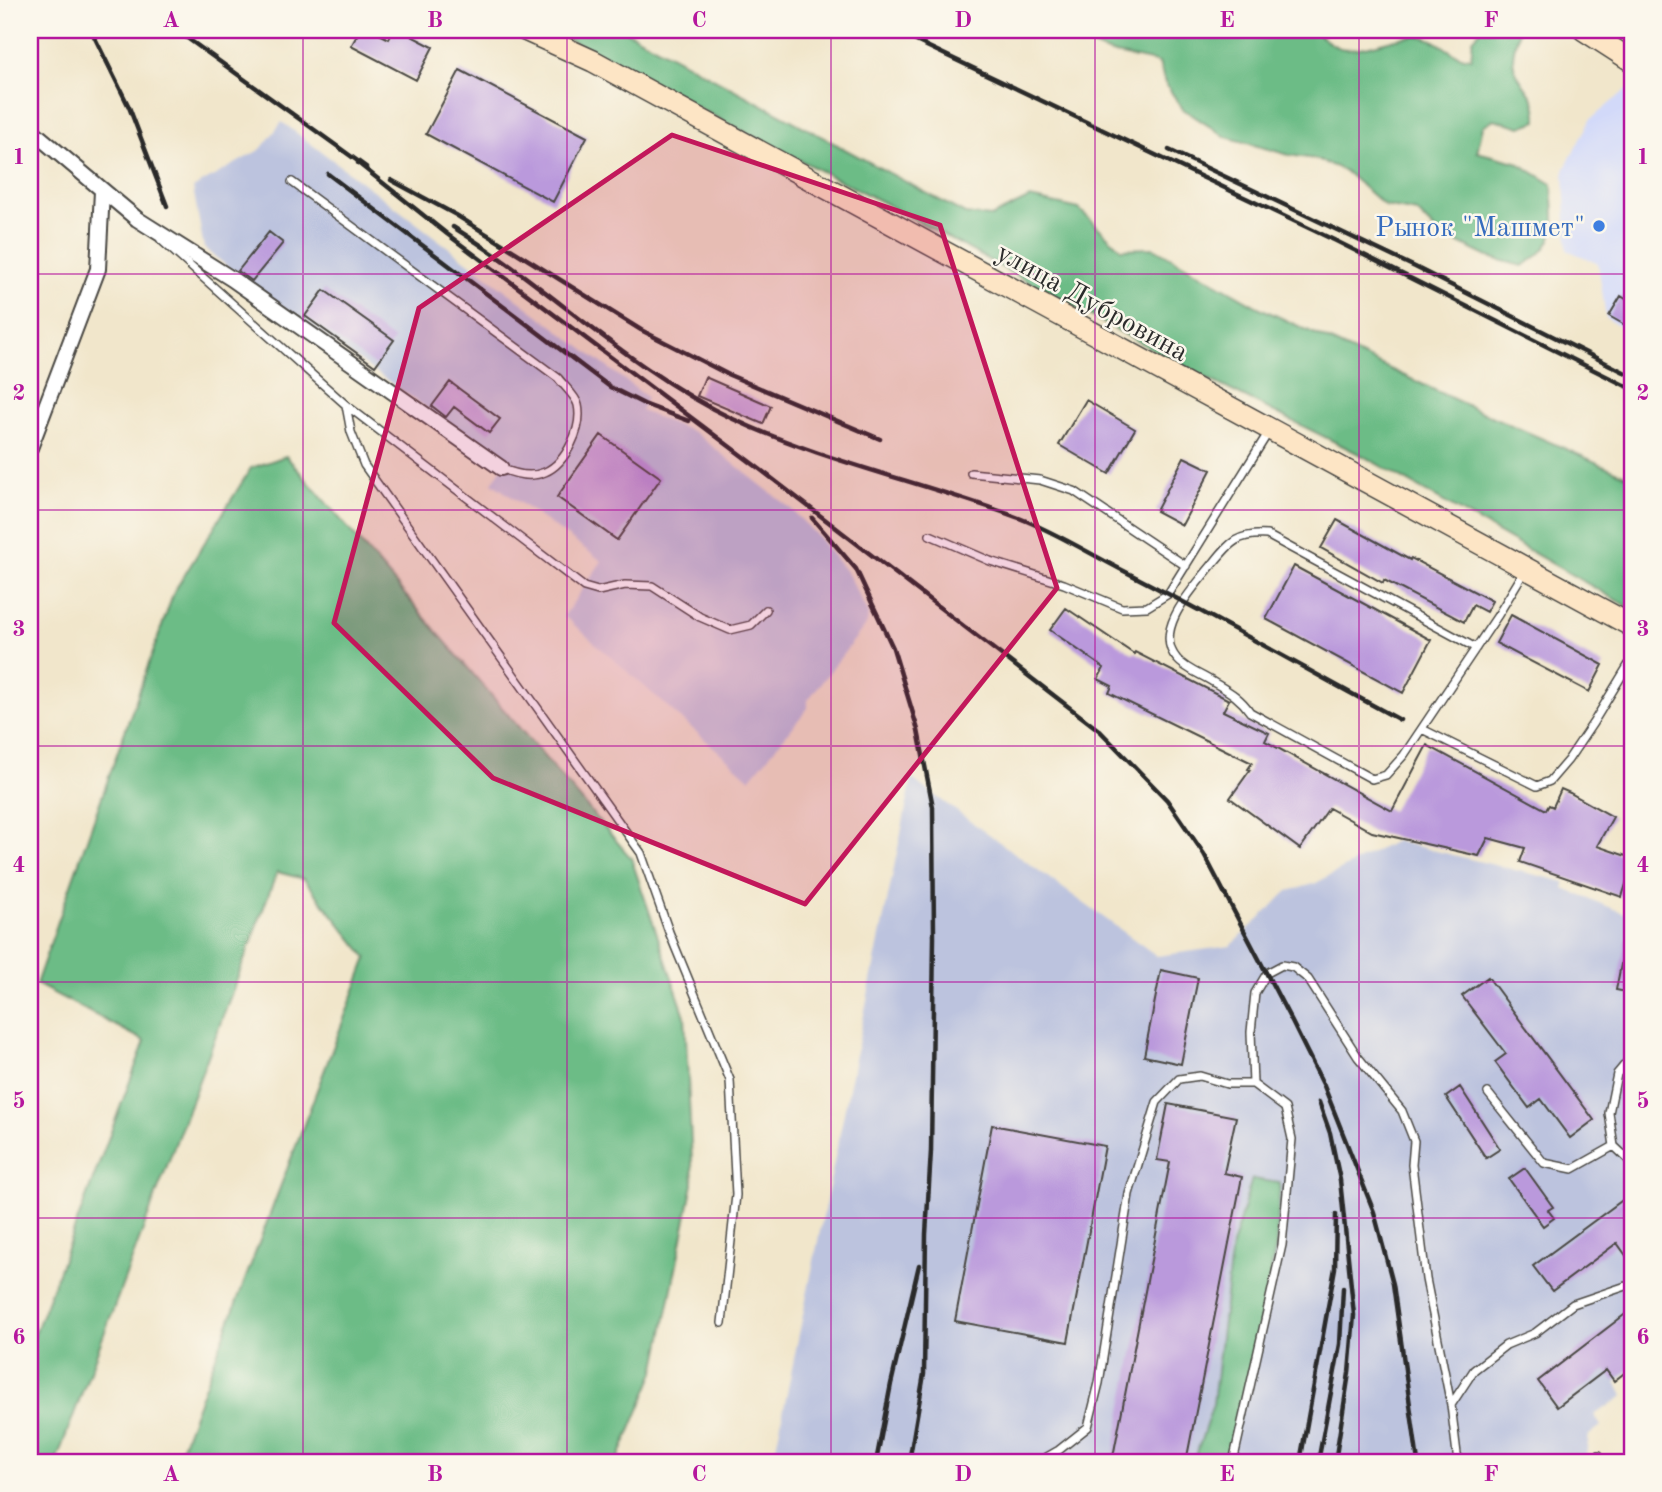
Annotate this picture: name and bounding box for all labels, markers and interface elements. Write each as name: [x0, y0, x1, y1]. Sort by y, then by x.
text: A: [162, 9, 180, 32]
text: B: [427, 9, 443, 32]
text: C: [691, 9, 707, 32]
text: D: [954, 9, 972, 32]
text: E: [1219, 9, 1235, 32]
text: F: [1483, 9, 1499, 32]
text: 1: [12, 146, 26, 169]
text: 1: [1636, 146, 1650, 169]
place label: Рынок "Машмет": [1375, 215, 1585, 243]
marker: Рынок "Машмет": [1591, 218, 1607, 234]
street label: улица Дубровина: [991, 239, 1192, 368]
text: 2: [12, 382, 26, 405]
text: 2: [1636, 382, 1650, 405]
text: 3: [12, 618, 26, 641]
text: 3: [1636, 618, 1650, 641]
text: 4: [12, 854, 26, 877]
text: 4: [1636, 854, 1650, 877]
text: 5: [12, 1090, 26, 1113]
text: 5: [1636, 1090, 1650, 1113]
text: 6: [12, 1326, 26, 1349]
text: 6: [1636, 1326, 1650, 1349]
text: A: [162, 1463, 180, 1486]
text: B: [427, 1463, 443, 1486]
text: C: [691, 1463, 707, 1486]
text: D: [954, 1463, 972, 1486]
text: E: [1219, 1463, 1235, 1486]
text: F: [1483, 1463, 1499, 1486]

